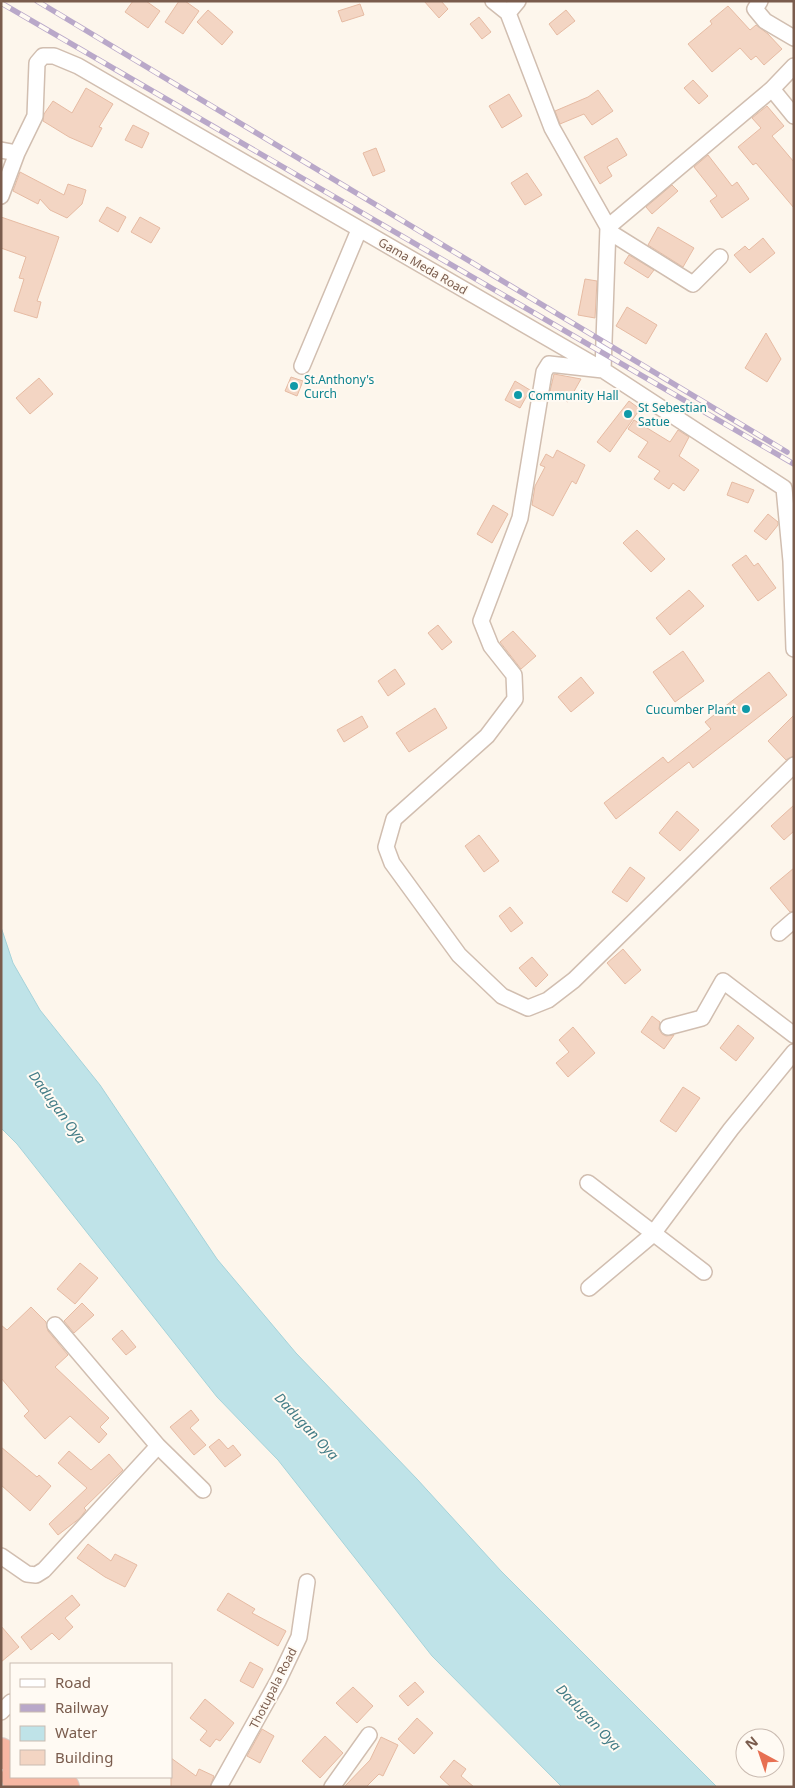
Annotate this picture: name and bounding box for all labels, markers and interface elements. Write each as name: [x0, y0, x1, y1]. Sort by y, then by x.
street label: Gama Meda Road: [375, 234, 471, 298]
place label: St.Anthony's Curch: [304, 371, 375, 402]
marker: St.Anthony's Curch: [288, 380, 300, 392]
place label: Community Hall: [528, 387, 619, 404]
marker: Community Hall: [512, 389, 524, 401]
place label: St Sebestian Satue: [638, 399, 707, 430]
marker: St Sebestian Satue: [622, 408, 634, 420]
place label: Cucumber Plant: [646, 701, 737, 718]
marker: Cucumber Plant: [740, 703, 752, 715]
water label: Dadugan Oya: [25, 1067, 91, 1147]
water label: Dadugan Oya: [271, 1388, 343, 1464]
street label: Thotupala Road: [245, 1644, 301, 1732]
legend: [10, 1663, 172, 1778]
text: Road: [55, 1672, 91, 1692]
water label: Dadugan Oya: [552, 1680, 626, 1755]
text: Railway: [55, 1697, 109, 1717]
text: Water: [55, 1722, 97, 1742]
north arrow: [735, 1728, 785, 1778]
text: N: [741, 1732, 762, 1754]
text: Building: [55, 1747, 113, 1767]

